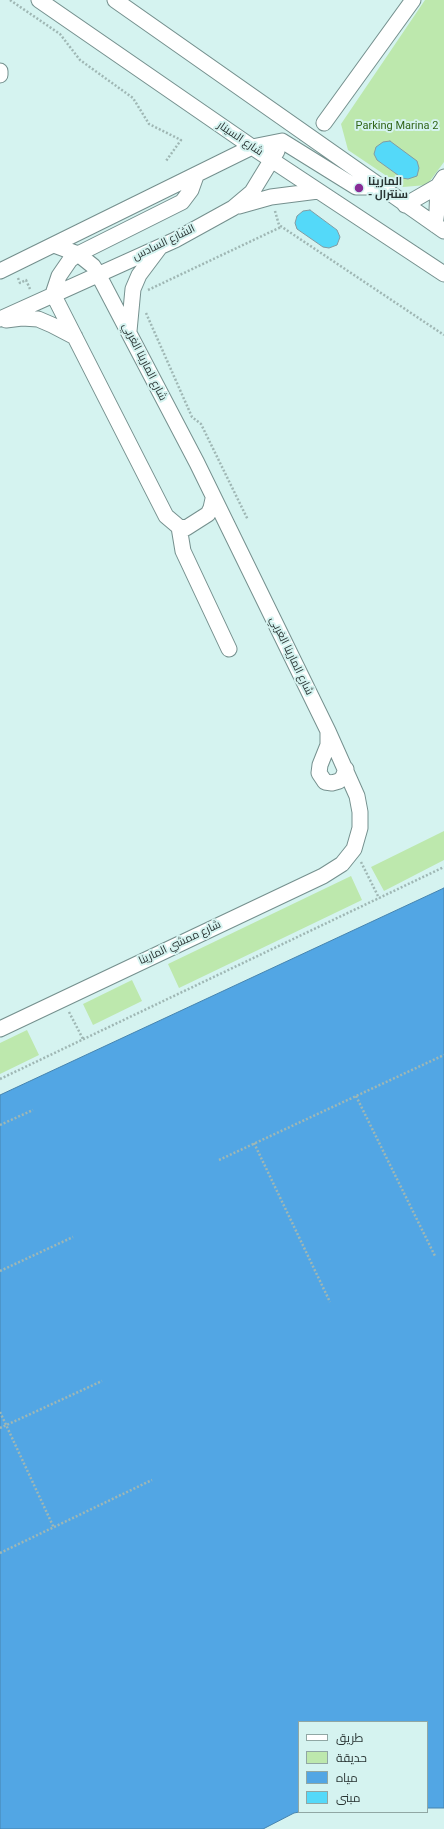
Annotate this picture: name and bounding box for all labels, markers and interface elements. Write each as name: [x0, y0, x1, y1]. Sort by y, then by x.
street label: شارع السينار: [215, 119, 265, 159]
park label: Parking Marina 2: [356, 119, 438, 133]
place label: المارينا - سنترال: [368, 175, 408, 201]
marker: المارينا - سنترال: [353, 182, 365, 194]
street label: الشارع السادس: [131, 222, 197, 264]
street label: شارع المارينا الغربي: [119, 321, 169, 403]
street label: شارع المارينا الغربي: [266, 615, 316, 697]
street label: شارع ممشي المارينا: [137, 918, 223, 968]
legend: [298, 1721, 428, 1813]
text: طريق: [336, 1731, 363, 1745]
text: حديقة: [336, 1751, 367, 1765]
text: مياه: [336, 1771, 358, 1785]
text: مبنى: [336, 1791, 361, 1805]

